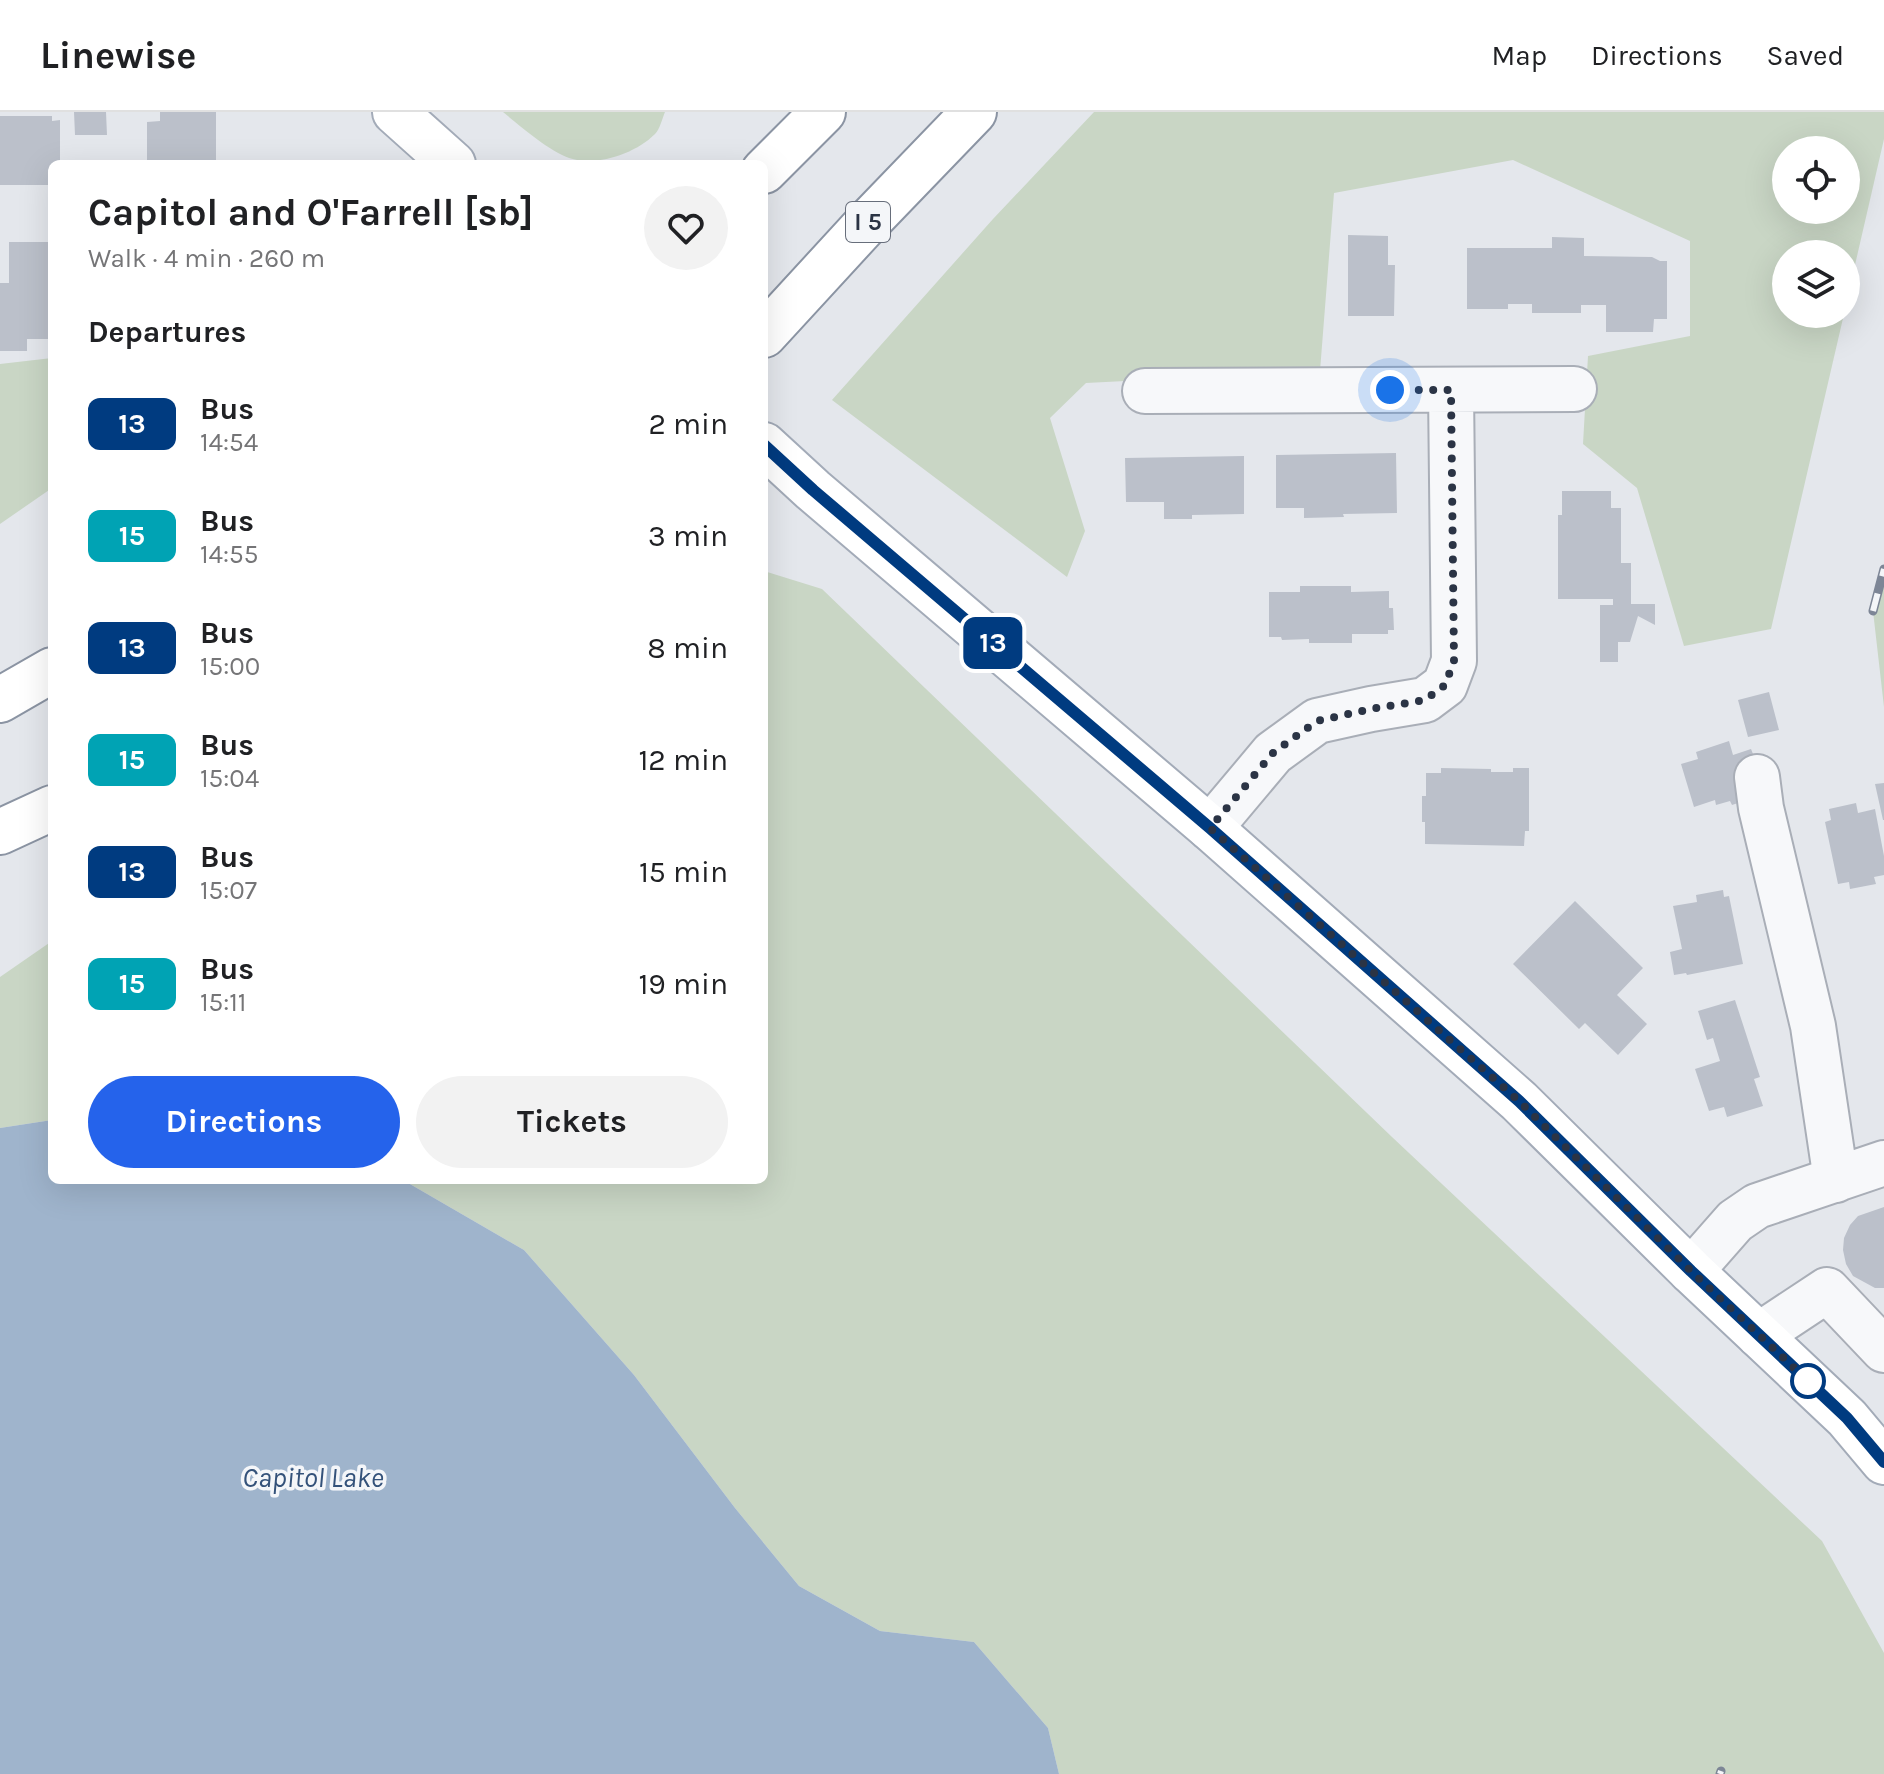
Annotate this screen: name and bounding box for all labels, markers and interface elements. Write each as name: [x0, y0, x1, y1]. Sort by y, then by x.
text: Linewise: [40, 33, 197, 78]
text: Map: [1492, 39, 1547, 72]
text: Directions: [1591, 39, 1723, 72]
text: Saved: [1767, 39, 1844, 72]
map controls: [1772, 136, 1860, 328]
button: locate: [1772, 136, 1860, 224]
button: heart: [644, 186, 728, 270]
text: Capitol and O'Farrell [sb]: [88, 190, 534, 235]
road number: I 5: [846, 202, 890, 242]
button: layers: [1772, 240, 1860, 328]
text: Walk · 4 min · 260 m: [88, 243, 325, 274]
text: Departures: [88, 314, 246, 350]
your location: [1370, 370, 1410, 410]
text: Bus: [200, 391, 254, 427]
text: 2 min: [648, 406, 728, 442]
text: 13: [118, 407, 146, 440]
text: 14:54: [200, 427, 258, 458]
text: Bus: [200, 503, 254, 539]
text: 3 min: [648, 518, 728, 554]
text: 15: [119, 519, 145, 552]
text: 14:55: [200, 539, 258, 570]
text: Bus: [200, 615, 254, 651]
line badge: 13: [957, 617, 1029, 669]
text: 13: [979, 626, 1007, 659]
text: 8 min: [647, 630, 728, 666]
text: 13: [118, 631, 146, 664]
text: 15:00: [200, 651, 260, 682]
text: Bus: [200, 727, 254, 763]
text: 12 min: [638, 742, 728, 778]
text: 15: [119, 743, 145, 776]
text: 15:04: [200, 763, 259, 794]
text: Bus: [200, 839, 254, 875]
text: 15 min: [639, 854, 728, 890]
text: 13: [118, 855, 146, 888]
text: 15:07: [200, 875, 257, 906]
text: Bus: [200, 951, 254, 987]
text: 19 min: [638, 966, 728, 1002]
text: 15: [119, 967, 145, 1000]
text: 15:11: [200, 987, 246, 1018]
button: Directions: [88, 1076, 400, 1168]
button: Tickets: [416, 1076, 728, 1168]
unlabelled marker: [1791, 1364, 1825, 1398]
water label: Capitol Lake: [242, 1461, 384, 1494]

